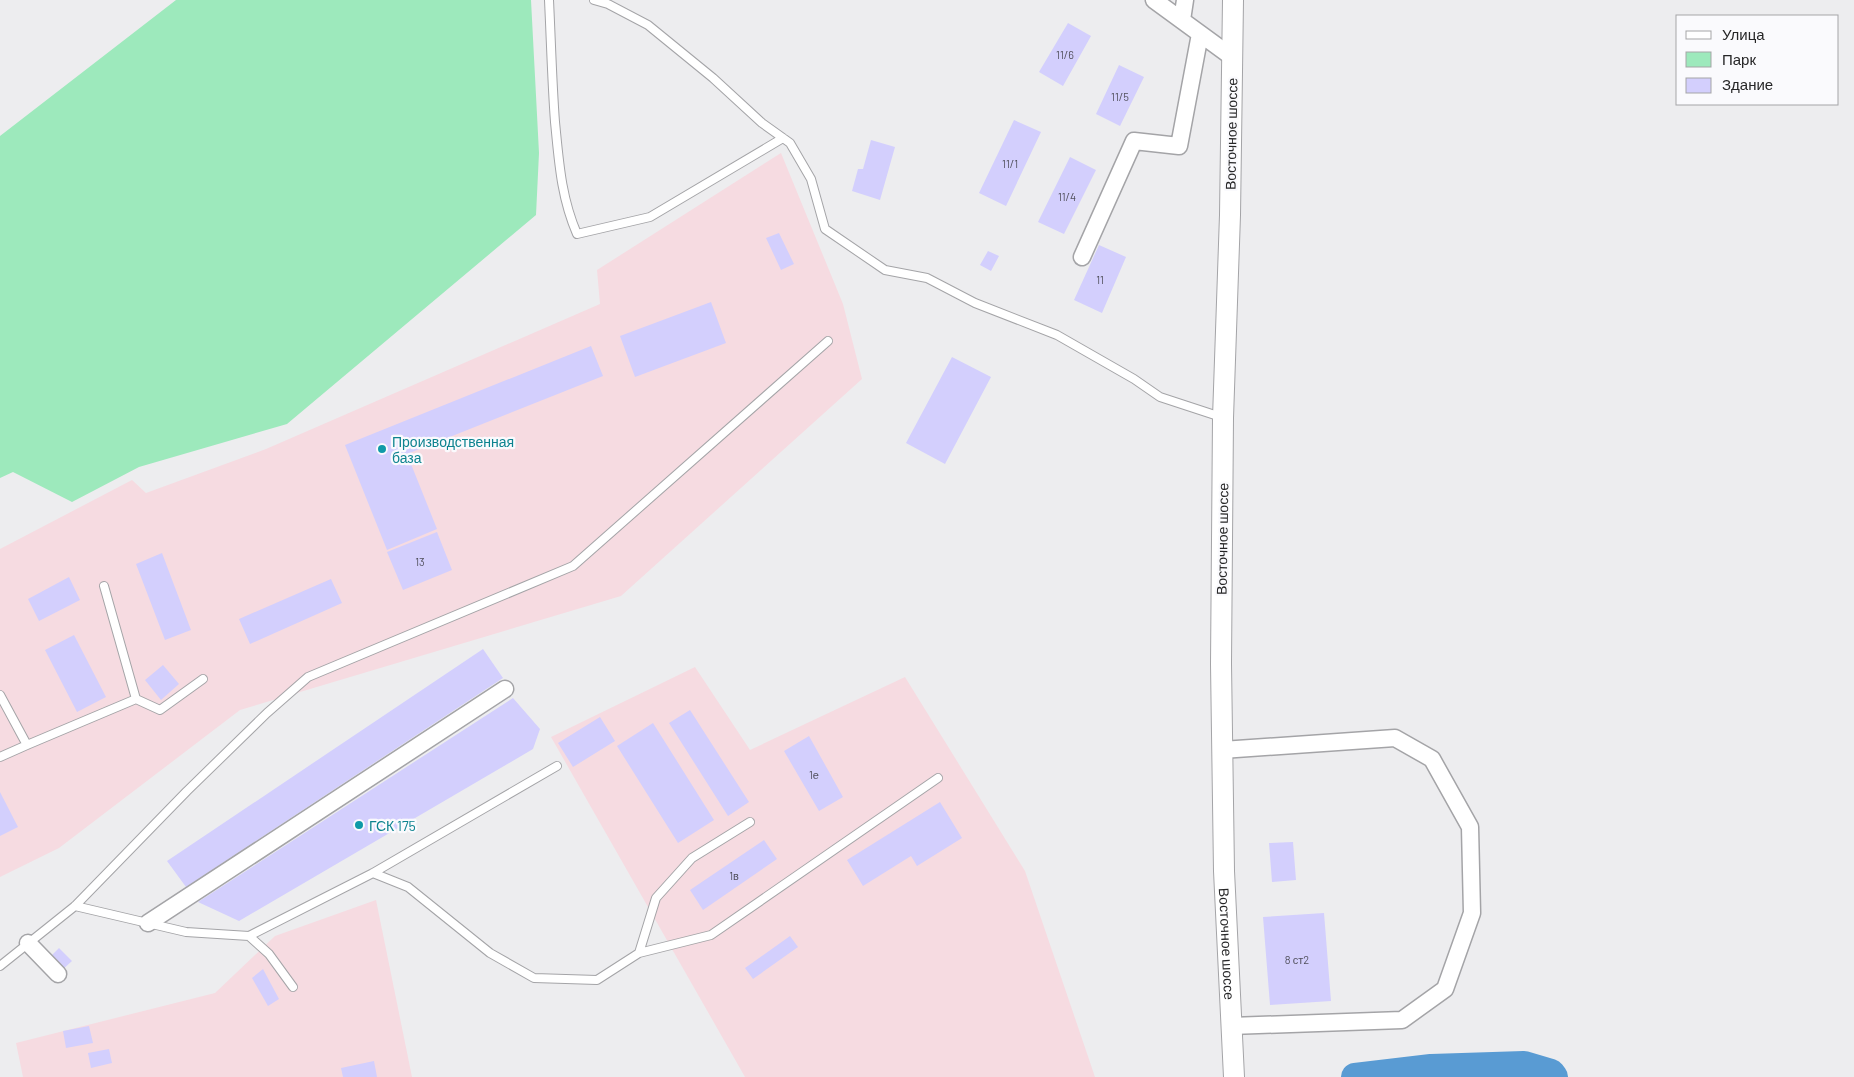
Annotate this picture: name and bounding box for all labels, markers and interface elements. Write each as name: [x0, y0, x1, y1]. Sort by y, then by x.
legend: [1676, 15, 1839, 105]
text: Улица: [1722, 25, 1765, 43]
house number: 11/6: [1056, 48, 1074, 61]
text: Парк: [1722, 50, 1756, 68]
text: Здание: [1722, 75, 1773, 93]
street label: Восточное шоссе: [1222, 78, 1240, 190]
house number: 11/5: [1111, 90, 1129, 103]
house number: 11/1: [1002, 157, 1018, 170]
house number: 11/4: [1058, 190, 1076, 203]
house number: 11: [1096, 273, 1104, 286]
place label: Производственная база: [392, 433, 514, 466]
marker: Производственная база: [376, 443, 388, 455]
street label: Восточное шоссе: [1213, 483, 1231, 595]
house number: 13: [415, 555, 425, 568]
house number: 1е: [809, 768, 819, 781]
place label: ГСК 175: [369, 817, 416, 834]
marker: ГСК 175: [353, 819, 365, 831]
house number: 1в: [729, 869, 739, 882]
street label: Восточное шоссе: [1216, 887, 1239, 1000]
house number: 8 ст2: [1285, 953, 1309, 966]

